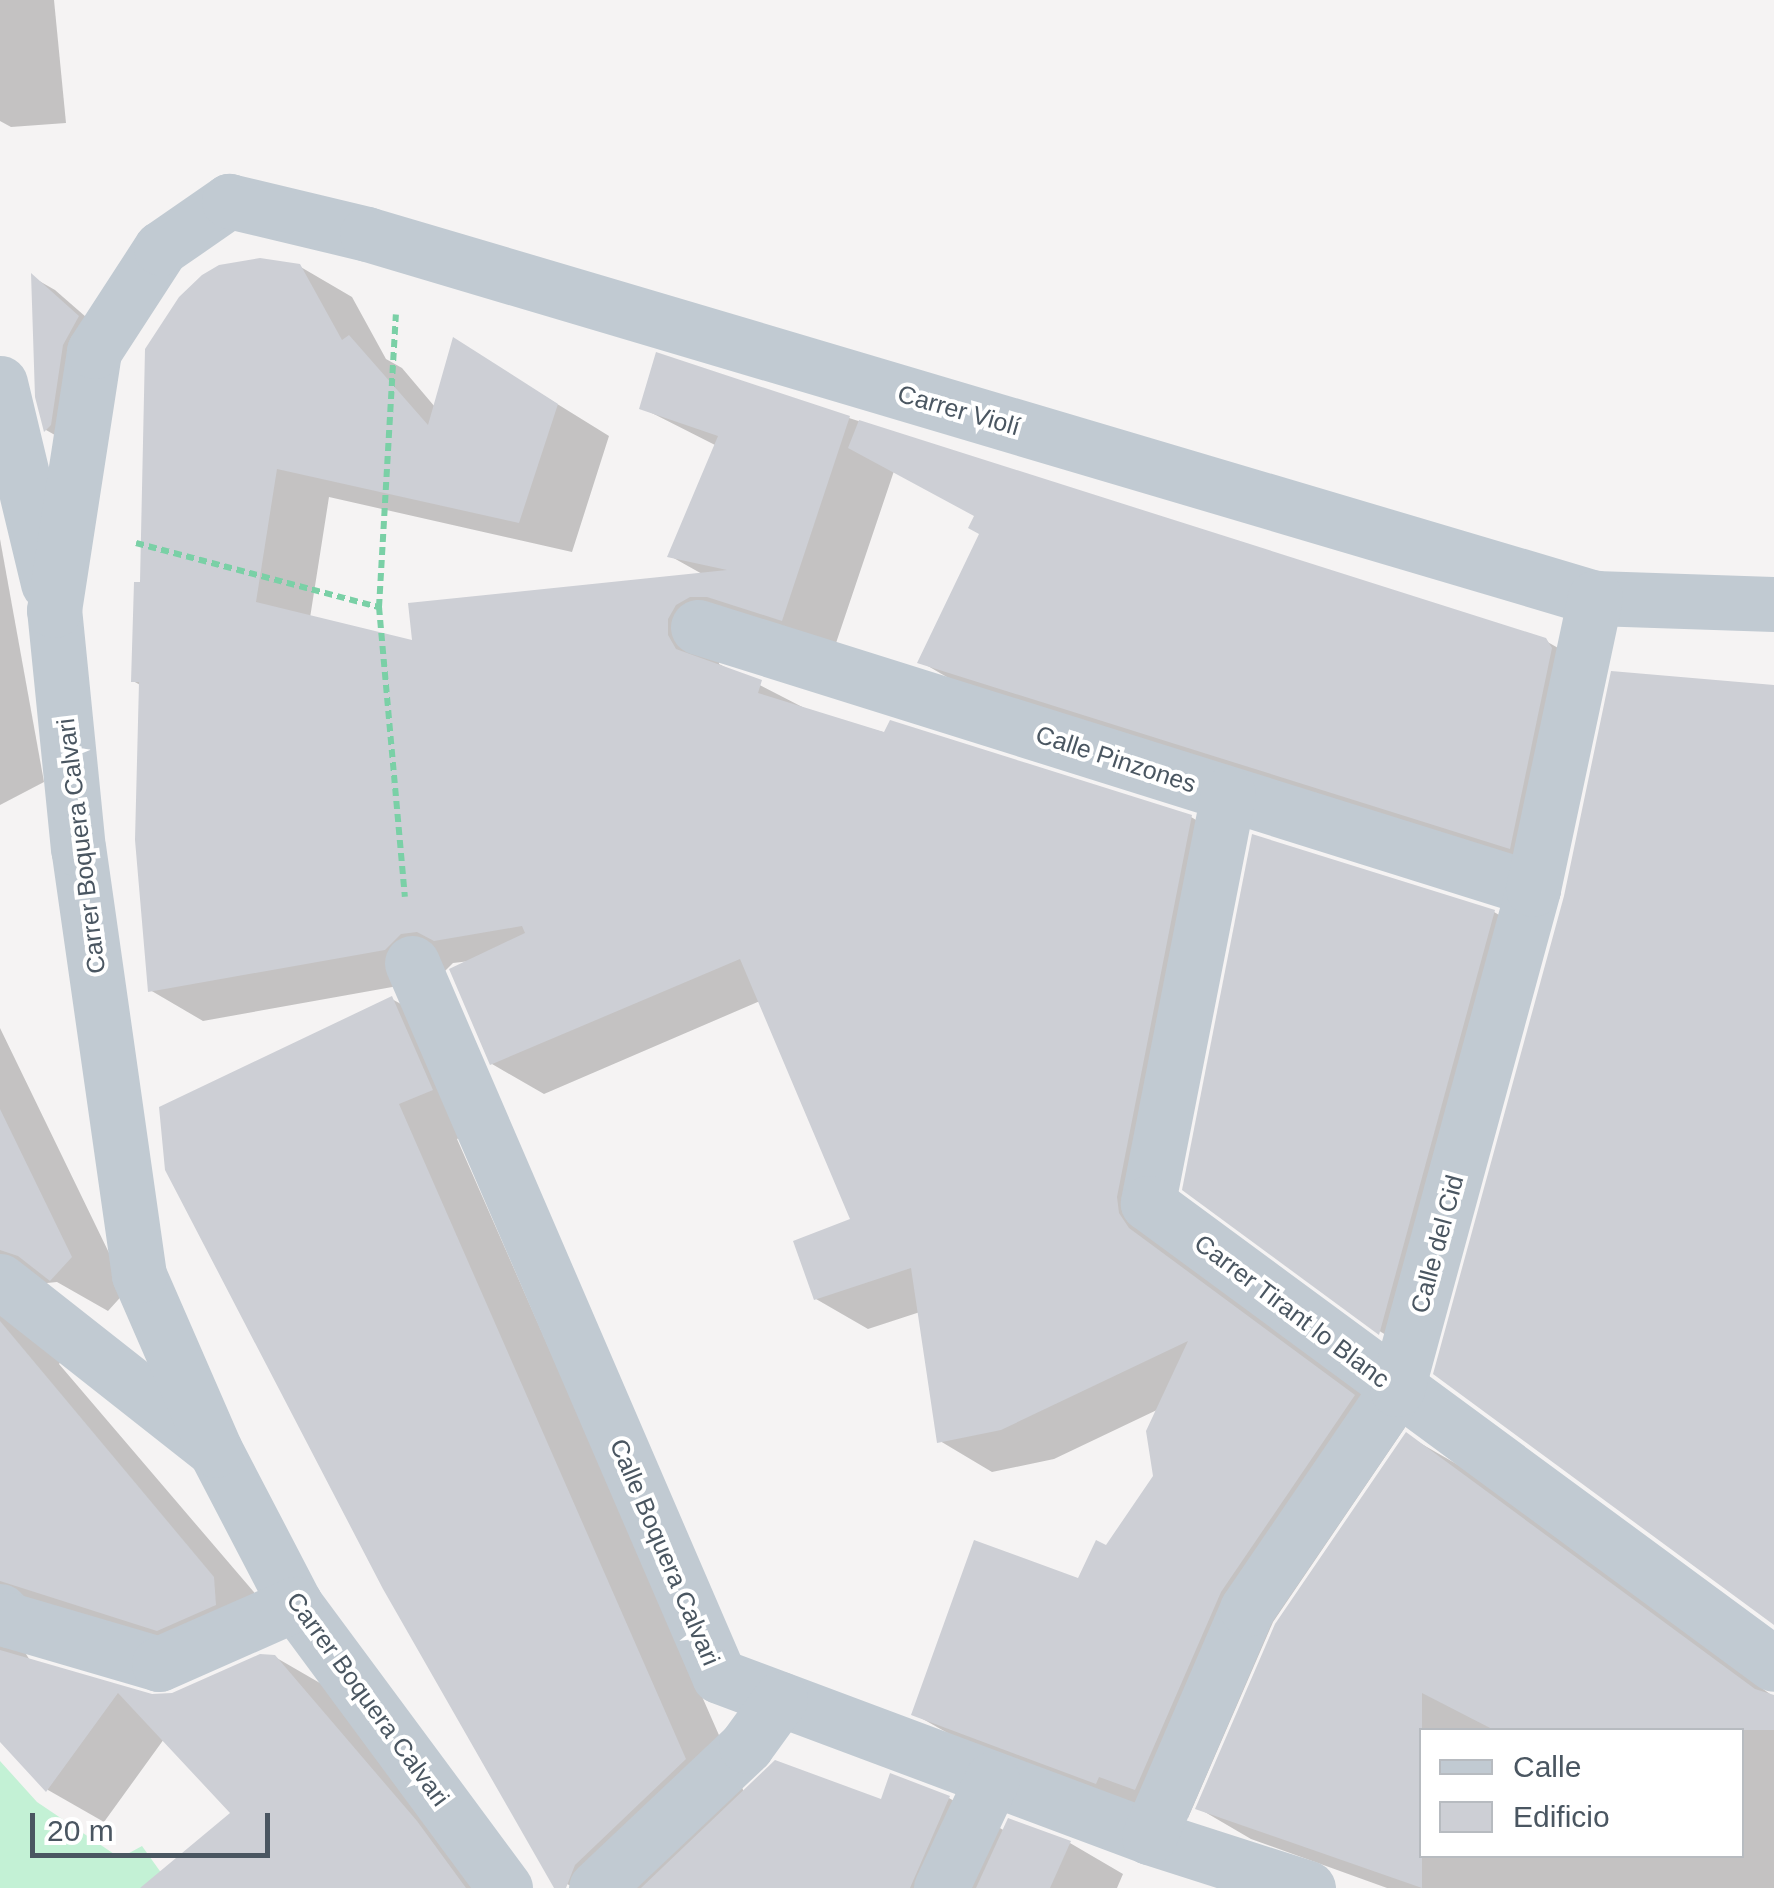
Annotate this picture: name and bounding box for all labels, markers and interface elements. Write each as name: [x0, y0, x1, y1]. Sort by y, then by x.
street label: Carrer Violí: [894, 378, 1024, 442]
street label: Carrer Boquera Calvari: [50, 717, 112, 975]
street label: Calle Pinzones: [1032, 719, 1200, 799]
street label: Calle del Cid: [1404, 1172, 1470, 1316]
street label: Carrer Tirant lo Blanc: [1188, 1228, 1396, 1394]
street label: Calle Boquera Calvari: [604, 1434, 726, 1670]
street label: Carrer Boquera Calvari: [280, 1586, 456, 1812]
legend: [1419, 1728, 1744, 1858]
text: Calle: [1513, 1750, 1581, 1783]
scale bar: [35, 1793, 275, 1855]
text: Edificio: [1513, 1800, 1610, 1833]
text: 20 m: [47, 1814, 114, 1847]

